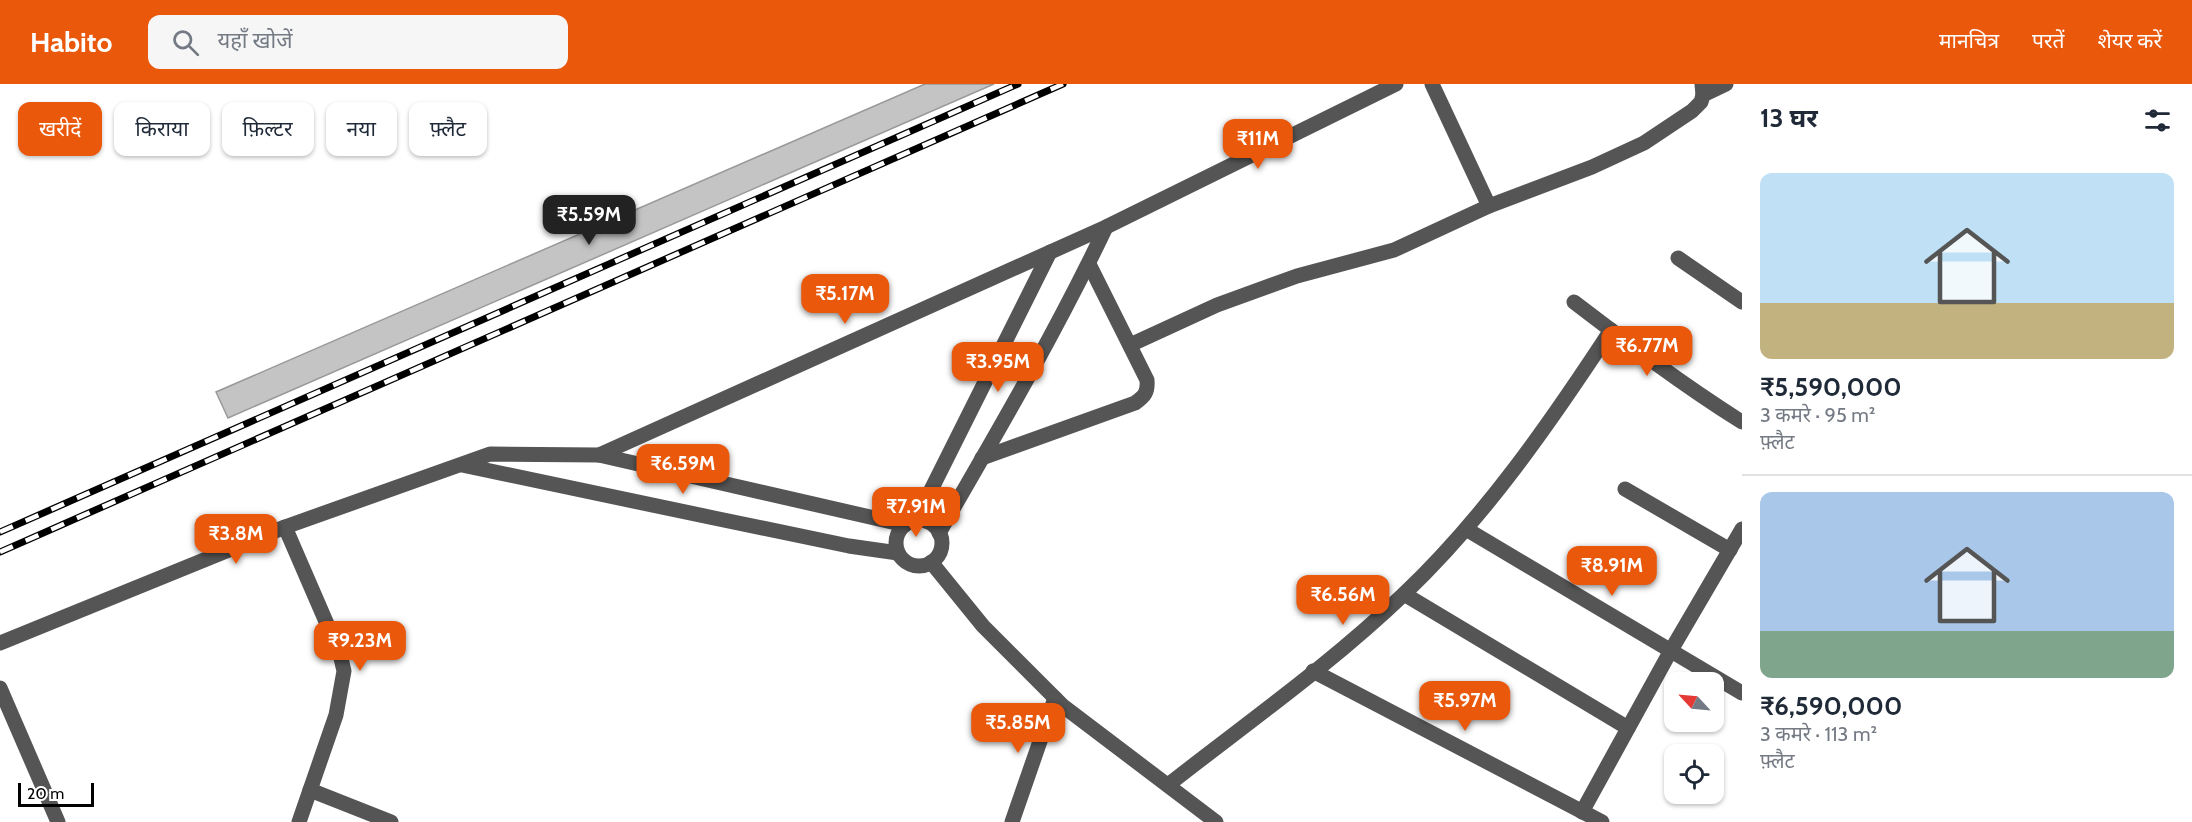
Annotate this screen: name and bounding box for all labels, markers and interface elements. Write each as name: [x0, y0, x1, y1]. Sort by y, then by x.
search box: [148, 15, 568, 69]
text: Habito: [30, 25, 112, 59]
icon: search: [169, 26, 202, 59]
text: यहाँ खोजें: [217, 27, 293, 54]
text: मानचित्र: [1939, 28, 1999, 53]
text: परतें: [2032, 28, 2065, 53]
text: शेयर करें: [2098, 28, 2162, 53]
chip: खरीदें: [18, 102, 102, 156]
chip: किराया: [114, 102, 210, 156]
chip: फ़िल्टर: [222, 102, 314, 156]
chip: नया: [326, 102, 397, 156]
chip: फ़्लैट: [409, 102, 487, 156]
text: 13 घर: [1760, 102, 1818, 134]
icon: filters: [2141, 104, 2174, 137]
pin: ₹11M: [1222, 119, 1294, 170]
text: ₹11M: [1237, 126, 1279, 150]
pin: ₹5.59M: [540, 195, 638, 246]
text: ₹5.59M: [557, 202, 621, 226]
icon: home: [1913, 212, 2021, 320]
pin: ₹5.17M: [796, 274, 894, 325]
text: ₹5.17M: [815, 281, 875, 305]
pin: ₹6.77M: [1598, 326, 1696, 377]
text: ₹6.77M: [1615, 333, 1679, 357]
pin: ₹3.95M: [949, 342, 1047, 393]
text: ₹3.95M: [966, 349, 1030, 373]
text: ₹5,590,000: [1760, 371, 1902, 403]
text: 3 कमरे · 95 m²: [1760, 403, 1875, 427]
text: फ़्लैट: [1760, 430, 1795, 454]
pin: ₹6.59M: [634, 444, 732, 495]
text: ₹6.59M: [650, 451, 716, 475]
pin: ₹7.91M: [867, 487, 965, 538]
text: ₹7.91M: [886, 494, 946, 518]
pin: ₹3.8M: [194, 514, 278, 565]
text: ₹3.8M: [209, 521, 263, 545]
icon: home: [1913, 531, 2021, 639]
pin: ₹8.91M: [1563, 546, 1661, 597]
text: ₹8.91M: [1581, 553, 1643, 577]
pin: ₹6.56M: [1294, 575, 1392, 626]
text: ₹6.56M: [1310, 582, 1376, 606]
pin: ₹9.23M: [311, 621, 409, 672]
text: ₹9.23M: [328, 628, 392, 652]
north arrow: [1664, 672, 1724, 732]
map controls: [1664, 672, 1724, 804]
pin: ₹5.97M: [1416, 681, 1514, 732]
text: ₹5.97M: [1433, 688, 1497, 712]
text: ₹6,590,000: [1760, 690, 1902, 722]
pin: ₹5.85M: [969, 703, 1067, 754]
text: ₹5.85M: [985, 710, 1051, 734]
text: 3 कमरे · 113 m²: [1760, 722, 1877, 746]
button: locate: [1664, 744, 1724, 804]
text: फ़्लैट: [1760, 749, 1795, 773]
scale bar: [18, 780, 94, 808]
text: 20 m: [27, 784, 64, 803]

